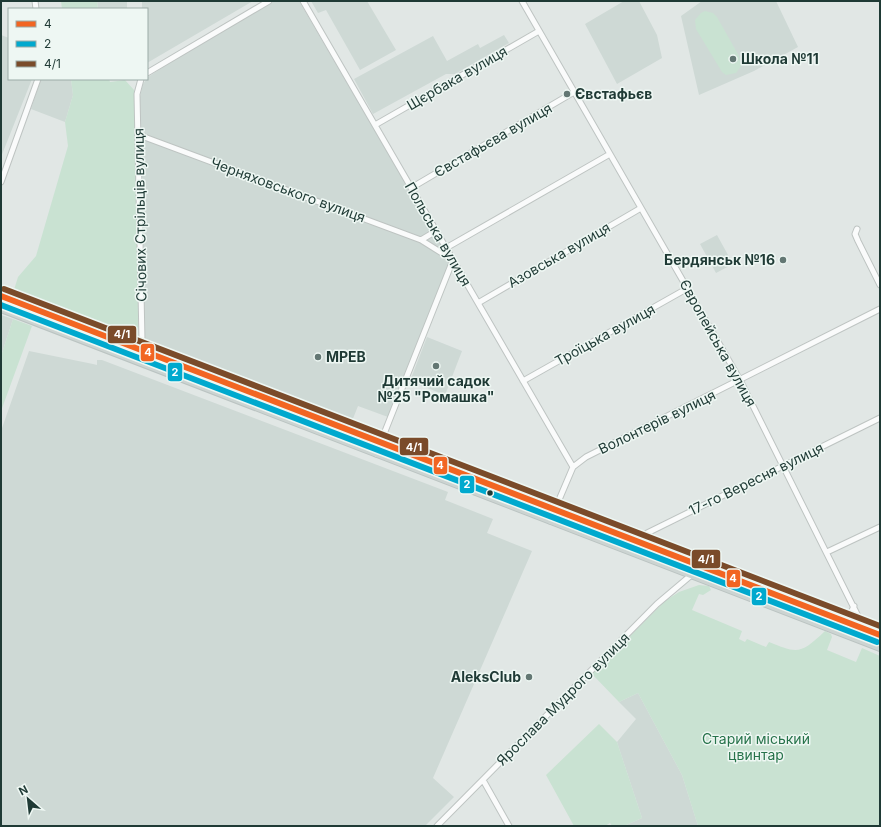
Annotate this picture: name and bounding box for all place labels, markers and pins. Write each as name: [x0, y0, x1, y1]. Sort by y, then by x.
place label: Школа №11: [741, 50, 819, 67]
marker: Школа №11: [728, 54, 738, 64]
place label: Євстафьєв: [575, 85, 652, 102]
marker: Євстафьєв: [562, 89, 572, 99]
place label: Бердянськ №16: [664, 251, 775, 268]
marker: Бердянськ №16: [778, 255, 788, 265]
place label: МРЕВ: [326, 348, 366, 365]
marker: МРЕВ: [313, 352, 323, 362]
marker: Дитячий садок №25 "Ромашка": [431, 361, 441, 371]
place label: Дитячий садок №25 "Ромашка": [377, 372, 495, 405]
unlabelled marker: [485, 488, 495, 498]
place label: AleksClub: [451, 668, 521, 685]
marker: AleksClub: [524, 672, 534, 682]

